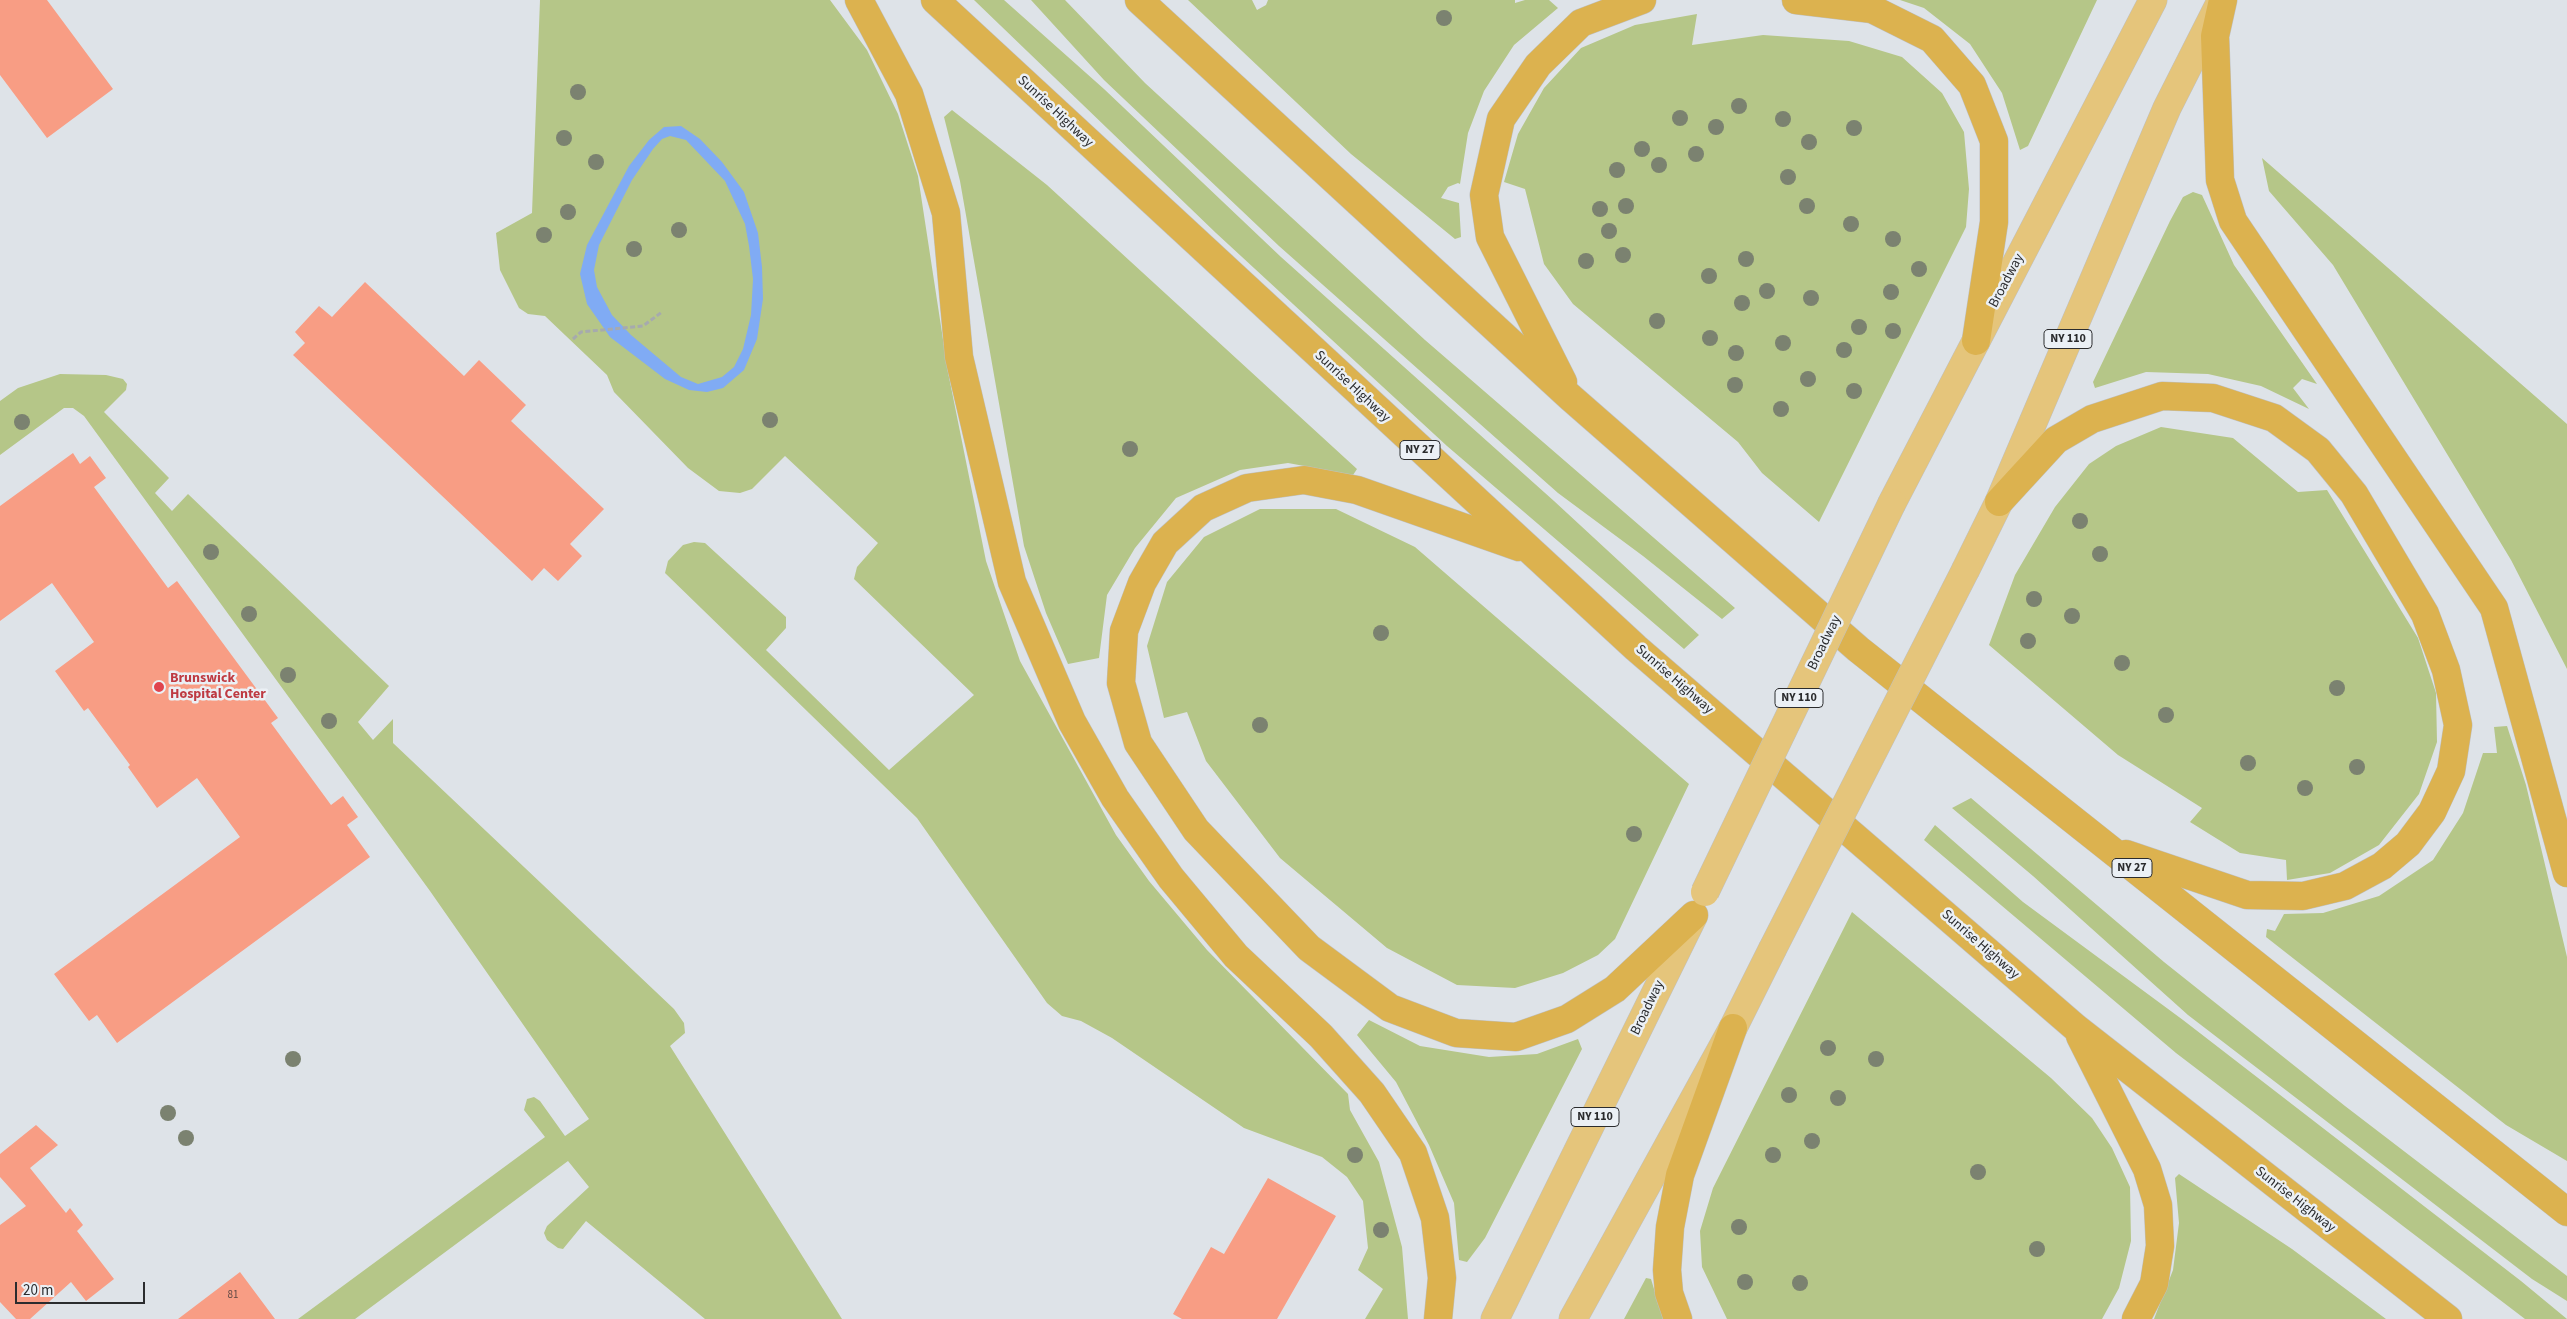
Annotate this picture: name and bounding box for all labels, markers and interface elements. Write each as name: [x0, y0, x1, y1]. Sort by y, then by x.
street label: Sunrise Highway: [1014, 73, 1096, 151]
street label: Broadway: [1986, 251, 2028, 311]
road number: NY 110: [2044, 329, 2092, 348]
street label: Sunrise Highway: [1311, 348, 1393, 426]
road number: NY 27: [1400, 440, 1440, 460]
street label: Broadway: [1805, 613, 1845, 673]
street label: Sunrise Highway: [1632, 642, 1716, 718]
place label: Brunswick Hospital Center: [170, 671, 266, 704]
marker: Brunswick Hospital Center: [152, 680, 166, 694]
road number: NY 110: [1775, 688, 1823, 708]
road number: NY 27: [2112, 858, 2152, 878]
street label: Sunrise Highway: [1938, 907, 2022, 983]
street label: Broadway: [1628, 978, 1668, 1038]
road number: NY 110: [1571, 1108, 1619, 1126]
street label: Sunrise Highway: [2251, 1163, 2339, 1237]
scale bar: [18, 1272, 148, 1304]
text: 20 m: [23, 1280, 53, 1301]
house number: 81: [228, 1289, 238, 1303]

